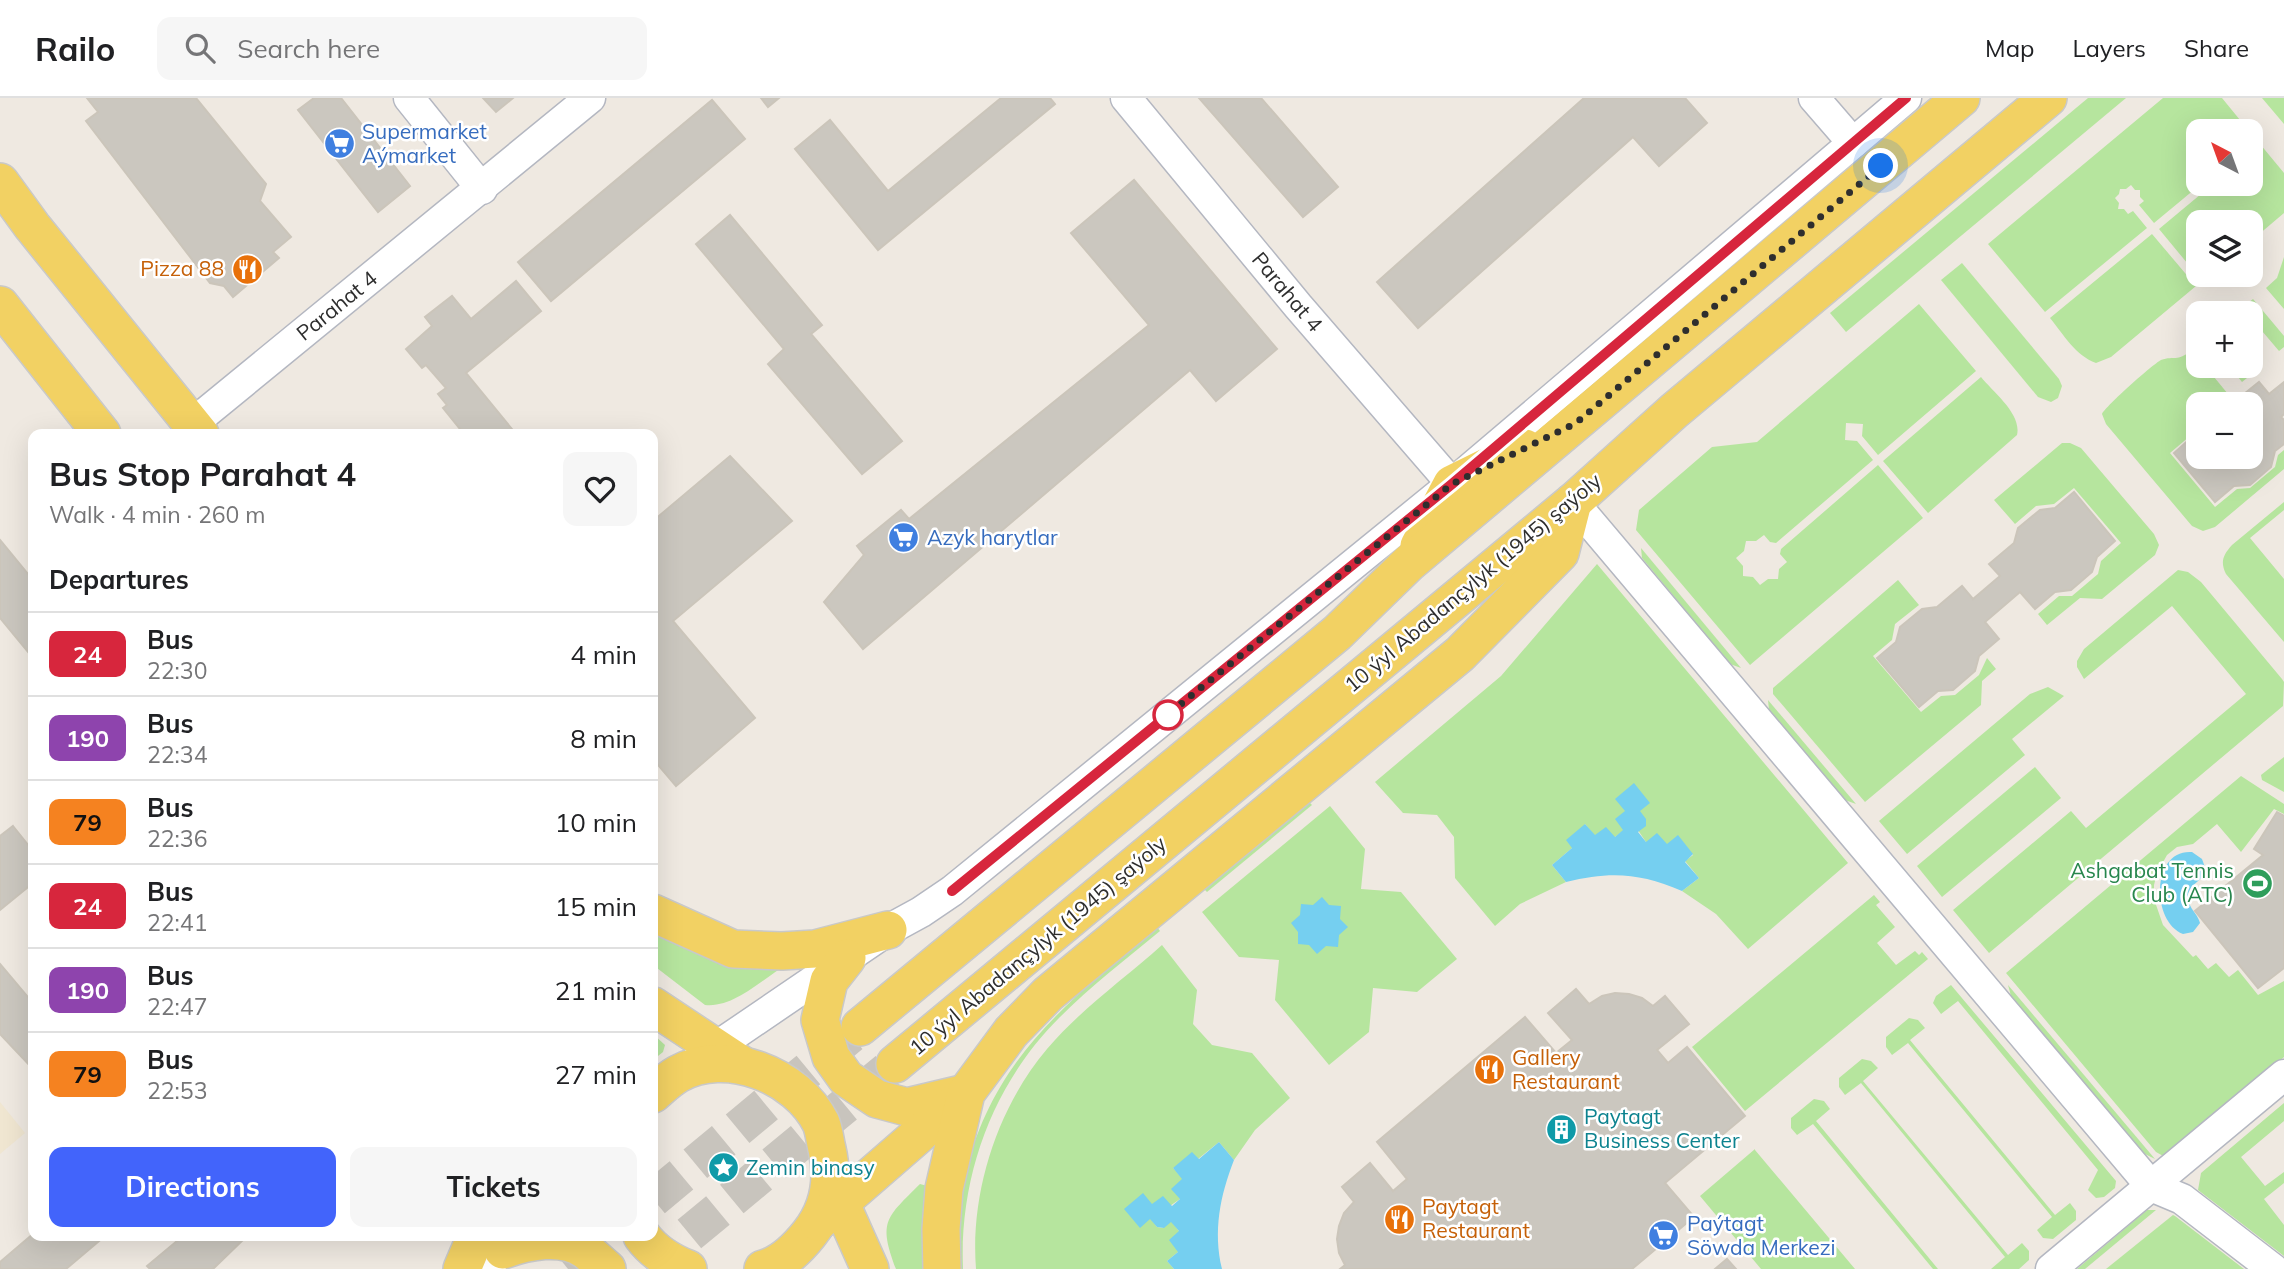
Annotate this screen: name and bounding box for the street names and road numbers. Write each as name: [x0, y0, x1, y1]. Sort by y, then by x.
street label: Parahat 4: [1247, 246, 1329, 337]
street label: Parahat 4: [291, 265, 382, 346]
street label: 10 ýyl Abadançylyk (1945) şaýoly: [1339, 467, 1606, 697]
street label: 10 ýyl Abadançylyk (1945) şaýoly: [904, 830, 1171, 1060]

